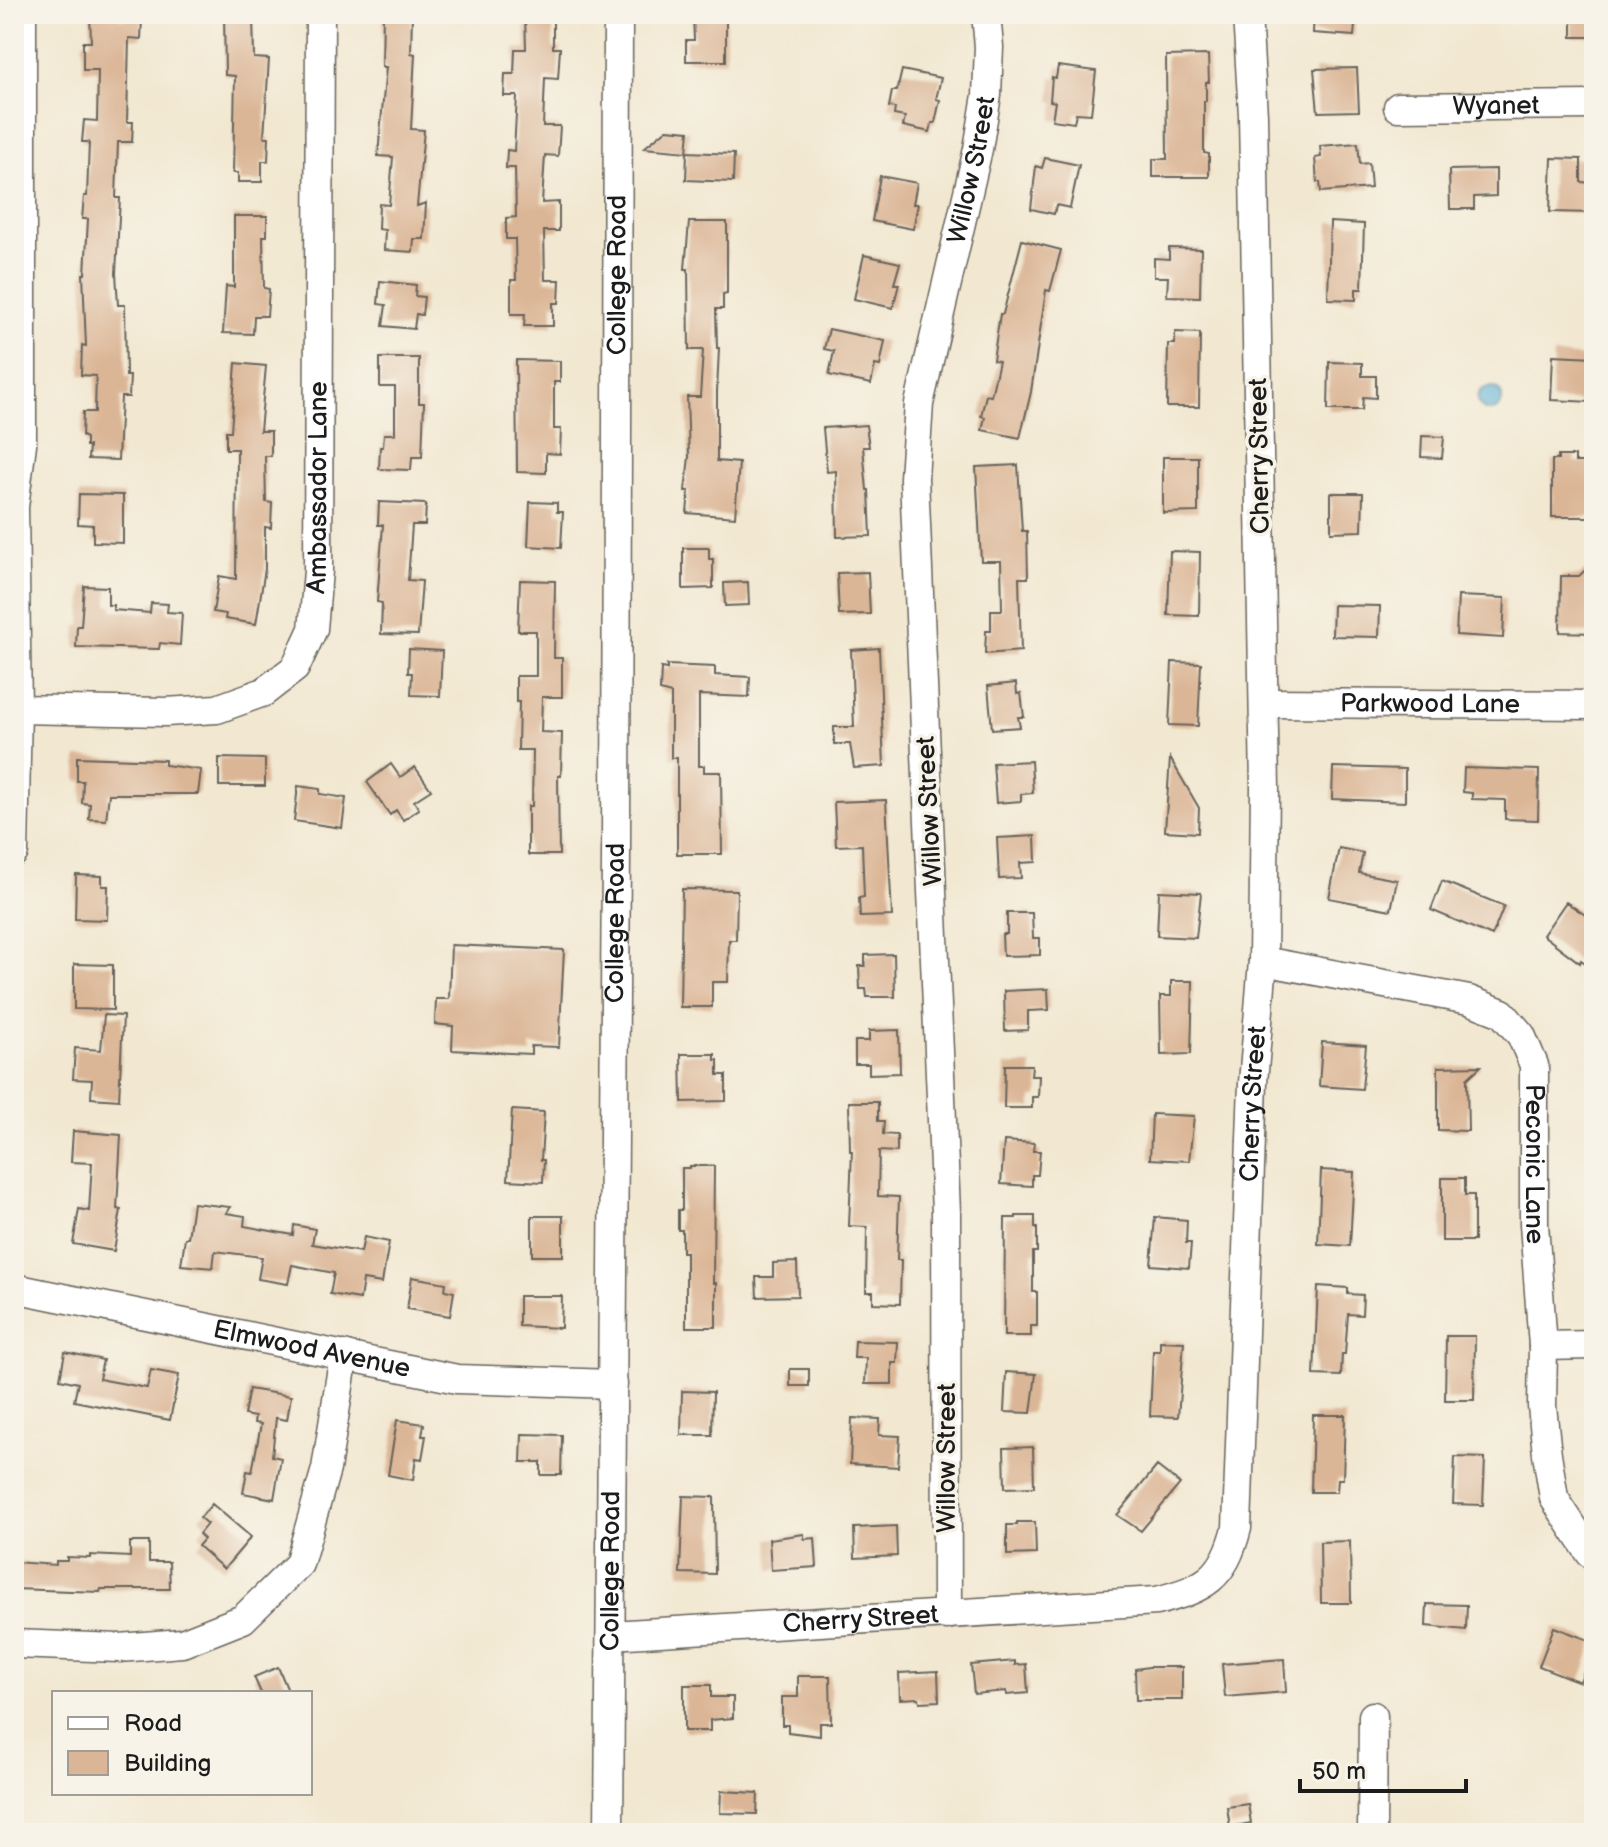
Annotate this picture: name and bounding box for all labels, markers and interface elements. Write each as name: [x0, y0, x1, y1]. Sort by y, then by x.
street label: Wyanet: [1452, 90, 1540, 122]
street label: Willow Street: [941, 94, 1002, 247]
street label: College Road: [602, 195, 633, 355]
street label: Cherry Street: [1243, 378, 1277, 534]
street label: Ambassador Lane: [301, 381, 334, 595]
street label: Parkwood Lane: [1340, 688, 1520, 720]
street label: Willow Street: [911, 735, 949, 887]
street label: College Road: [599, 843, 632, 1003]
street label: Cherry Street: [1234, 1024, 1273, 1182]
street label: Peconic Lane: [1519, 1084, 1551, 1245]
street label: Elmwood Avenue: [211, 1314, 413, 1385]
street label: Willow Street: [932, 1383, 963, 1533]
street label: College Road: [595, 1491, 627, 1651]
street label: Cherry Street: [782, 1599, 940, 1640]
legend: [52, 1691, 312, 1795]
text: Road: [124, 1709, 182, 1738]
scale bar: [1300, 1743, 1466, 1793]
text: Building: [124, 1749, 211, 1778]
text: 50 m: [1312, 1757, 1366, 1786]

